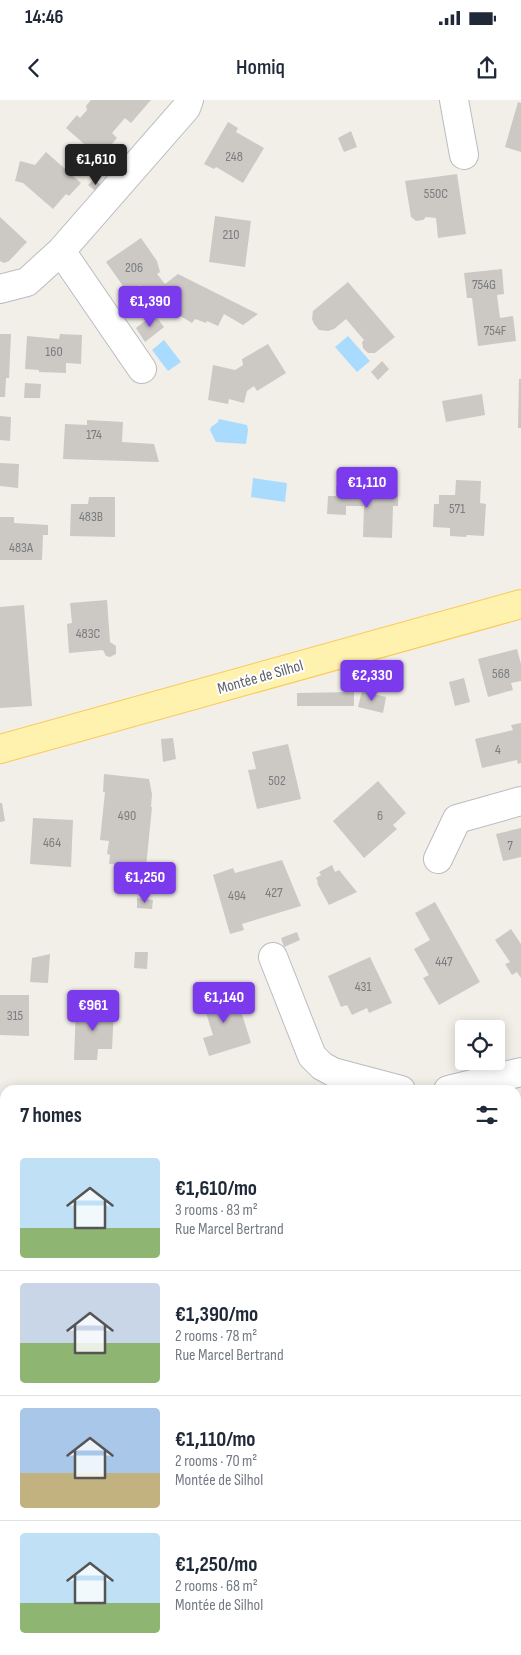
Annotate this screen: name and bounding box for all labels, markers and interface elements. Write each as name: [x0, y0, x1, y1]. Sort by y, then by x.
text: 14:46: [25, 6, 63, 29]
icon: back: [20, 54, 48, 82]
text: Homiq: [236, 54, 285, 81]
icon: share: [473, 54, 501, 82]
pin: €1,610: [55, 144, 137, 186]
house number: 248: [225, 148, 243, 165]
text: €1,610: [76, 150, 116, 169]
house number: 550C: [424, 185, 448, 202]
house number: 210: [223, 226, 239, 243]
house number: 206: [125, 259, 143, 276]
house number: 754G: [472, 276, 496, 293]
pin: €1,390: [109, 286, 191, 328]
text: €1,390: [129, 292, 171, 311]
house number: 754F: [484, 322, 507, 339]
house number: 160: [45, 343, 63, 360]
house number: 174: [86, 426, 102, 443]
pin: €1,110: [326, 466, 408, 509]
text: €1,110: [348, 473, 386, 492]
house number: 571: [449, 500, 465, 517]
house number: 483B: [79, 508, 103, 525]
house number: 483A: [9, 539, 34, 556]
house number: 483C: [76, 625, 101, 642]
street label: Montée de Silhol: [215, 656, 305, 699]
pin: €2,330: [331, 660, 413, 702]
house number: 568: [492, 665, 510, 682]
text: €2,330: [351, 666, 393, 685]
house number: 4: [495, 741, 501, 758]
house number: 502: [268, 772, 286, 789]
house number: 490: [118, 807, 136, 824]
house number: 6: [377, 807, 383, 824]
house number: 464: [43, 834, 61, 851]
house number: 7: [507, 837, 513, 854]
pin: €1,250: [104, 862, 186, 904]
text: €1,250: [125, 868, 165, 887]
house number: 427: [265, 884, 283, 901]
house number: 494: [228, 887, 246, 904]
house number: 447: [435, 953, 453, 970]
house number: 431: [355, 978, 371, 995]
pin: €1,140: [183, 982, 265, 1024]
text: €1,140: [204, 988, 244, 1007]
pin: €961: [63, 990, 123, 1032]
text: €961: [78, 996, 108, 1015]
house number: 315: [7, 1007, 24, 1024]
map controls: [455, 1020, 505, 1070]
button: locate: [455, 1020, 505, 1070]
icon: filters: [473, 1101, 501, 1129]
text: 7 homes: [20, 1103, 82, 1128]
text: €1,610/mo: [175, 1176, 257, 1201]
icon: home: [60, 1178, 120, 1238]
text: 3 rooms · 83 m²: [175, 1201, 258, 1220]
text: Rue Marcel Bertrand: [175, 1220, 284, 1239]
text: €1,390/mo: [175, 1302, 258, 1327]
icon: home: [60, 1303, 120, 1363]
text: 2 rooms · 78 m²: [175, 1327, 257, 1346]
text: Rue Marcel Bertrand: [175, 1346, 284, 1365]
text: €1,110/mo: [175, 1427, 256, 1452]
icon: home: [60, 1428, 120, 1488]
text: 2 rooms · 70 m²: [175, 1452, 257, 1471]
text: Montée de Silhol: [175, 1471, 263, 1490]
text: €1,250/mo: [175, 1552, 257, 1577]
icon: home: [60, 1553, 120, 1613]
text: 2 rooms · 68 m²: [175, 1577, 258, 1596]
text: Montée de Silhol: [175, 1596, 263, 1615]

